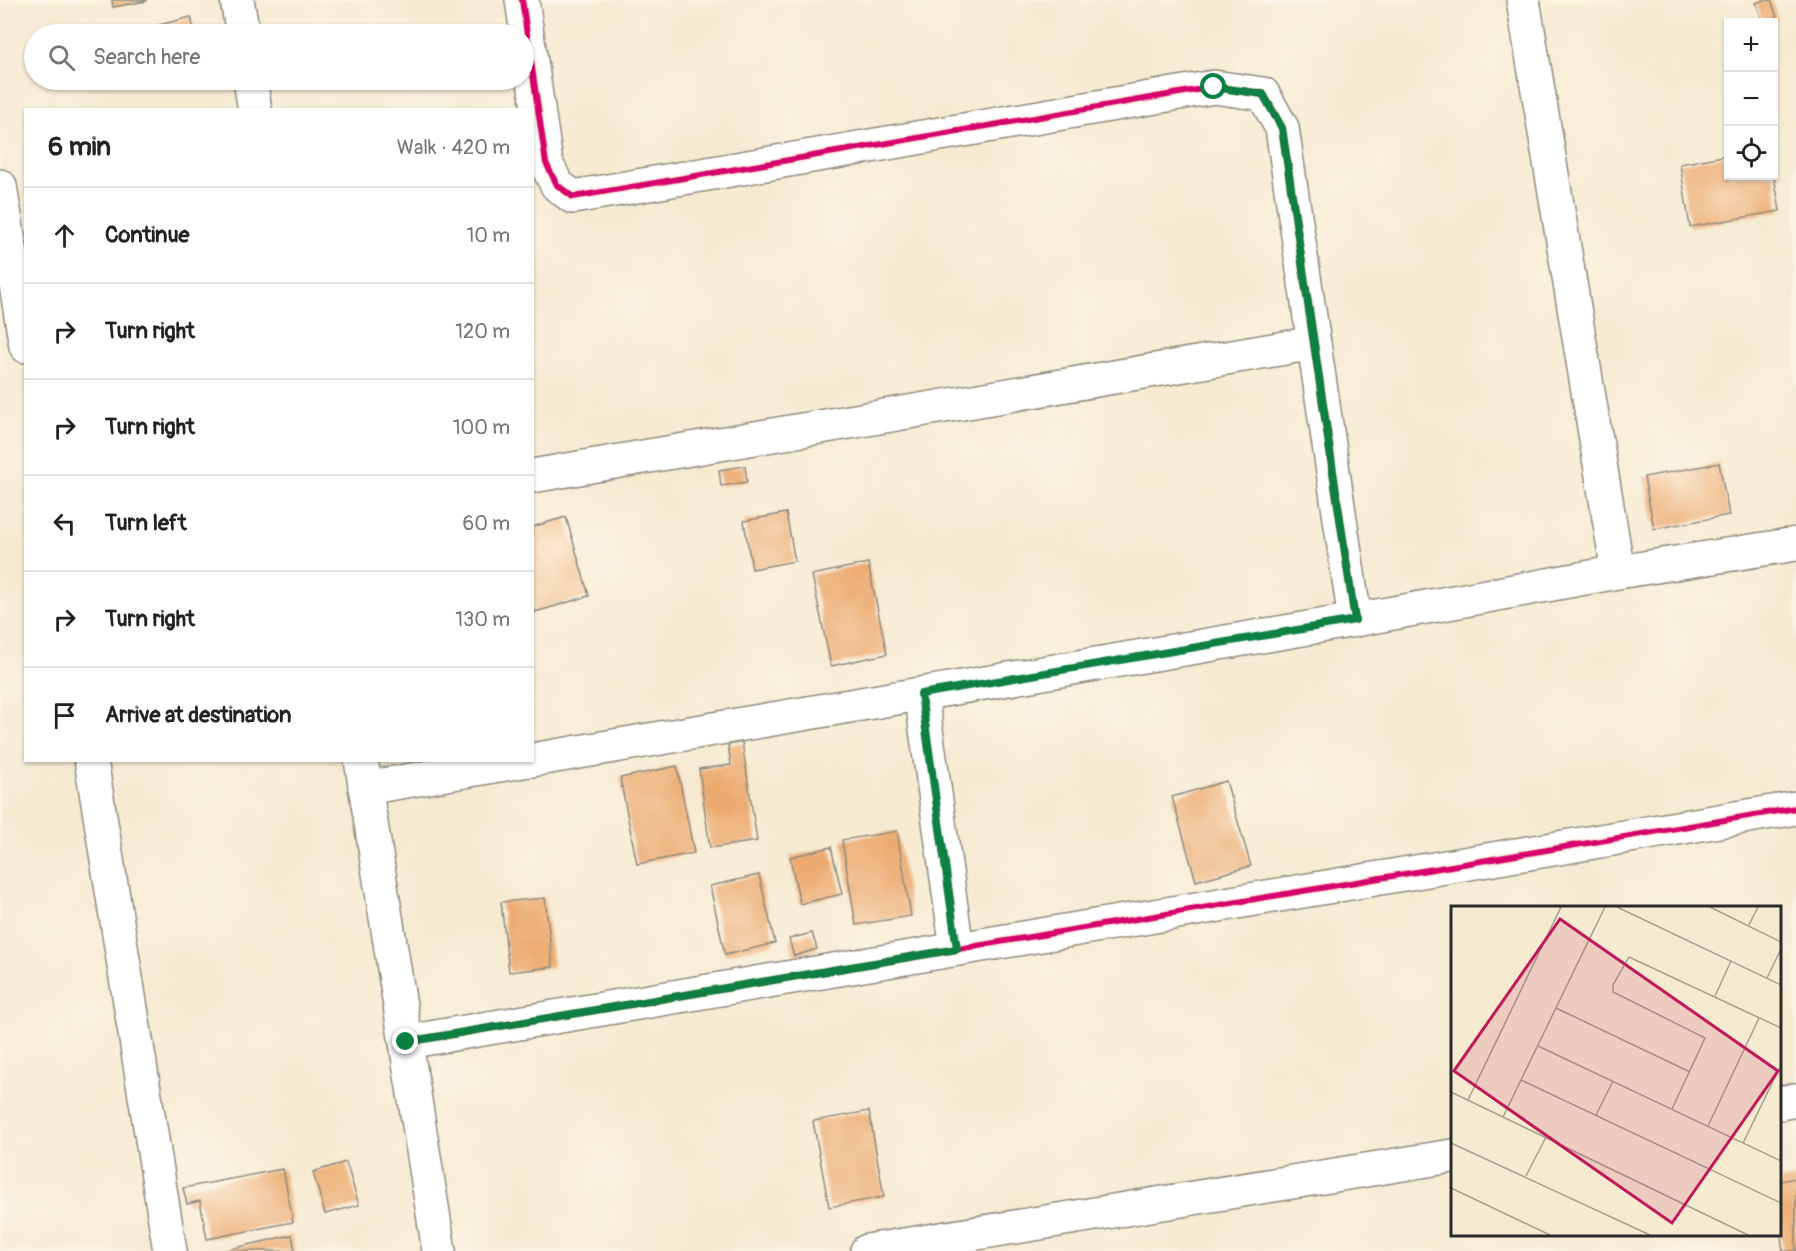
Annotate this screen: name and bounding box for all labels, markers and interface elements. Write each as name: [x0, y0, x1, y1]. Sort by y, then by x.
map controls: [1724, 18, 1778, 180]
button: +: [1724, 18, 1778, 72]
search box: [24, 24, 534, 90]
icon: search: [45, 41, 78, 74]
text: Search here: [93, 43, 200, 71]
button: −: [1724, 72, 1778, 126]
route start: [1200, 73, 1226, 99]
button: locate: [1724, 126, 1778, 180]
text: 6 min: [48, 131, 111, 163]
text: Walk · 420 m: [397, 135, 510, 160]
icon: ahead: [48, 219, 81, 252]
text: Continue: [105, 221, 189, 249]
text: 10 m: [466, 223, 510, 248]
icon: right: [48, 315, 81, 348]
text: Turn right: [105, 317, 195, 345]
text: 120 m: [455, 319, 510, 344]
icon: right: [48, 411, 81, 444]
text: Turn right: [105, 413, 195, 441]
text: 100 m: [453, 415, 510, 440]
icon: left: [48, 507, 81, 540]
text: Turn left: [105, 509, 187, 537]
text: 60 m: [463, 511, 510, 536]
icon: right: [48, 603, 81, 636]
text: Turn right: [105, 605, 195, 633]
text: 130 m: [455, 607, 510, 632]
icon: arrive: [48, 699, 81, 732]
text: Arrive at destination: [105, 701, 291, 729]
inset map: [1451, 906, 1781, 1236]
route end: [392, 1028, 418, 1054]

